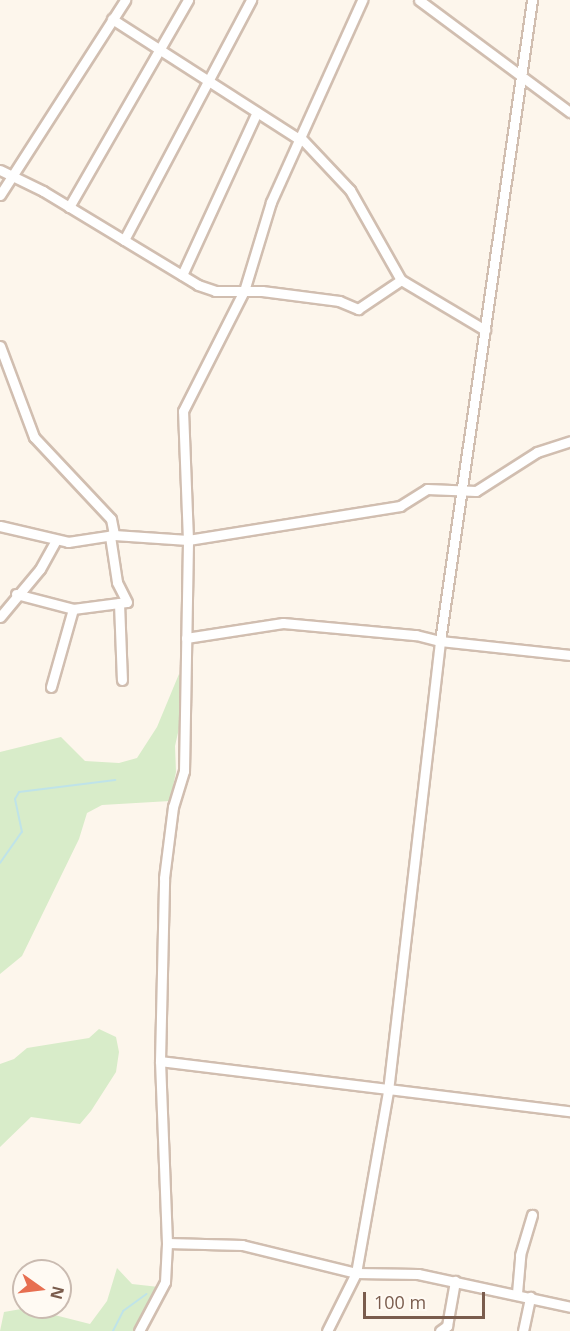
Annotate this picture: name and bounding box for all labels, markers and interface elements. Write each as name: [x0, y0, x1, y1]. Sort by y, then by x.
north arrow: [12, 1259, 72, 1319]
scale bar: [366, 1280, 488, 1318]
text: N: [45, 1284, 70, 1302]
text: 100 m: [374, 1290, 426, 1314]

